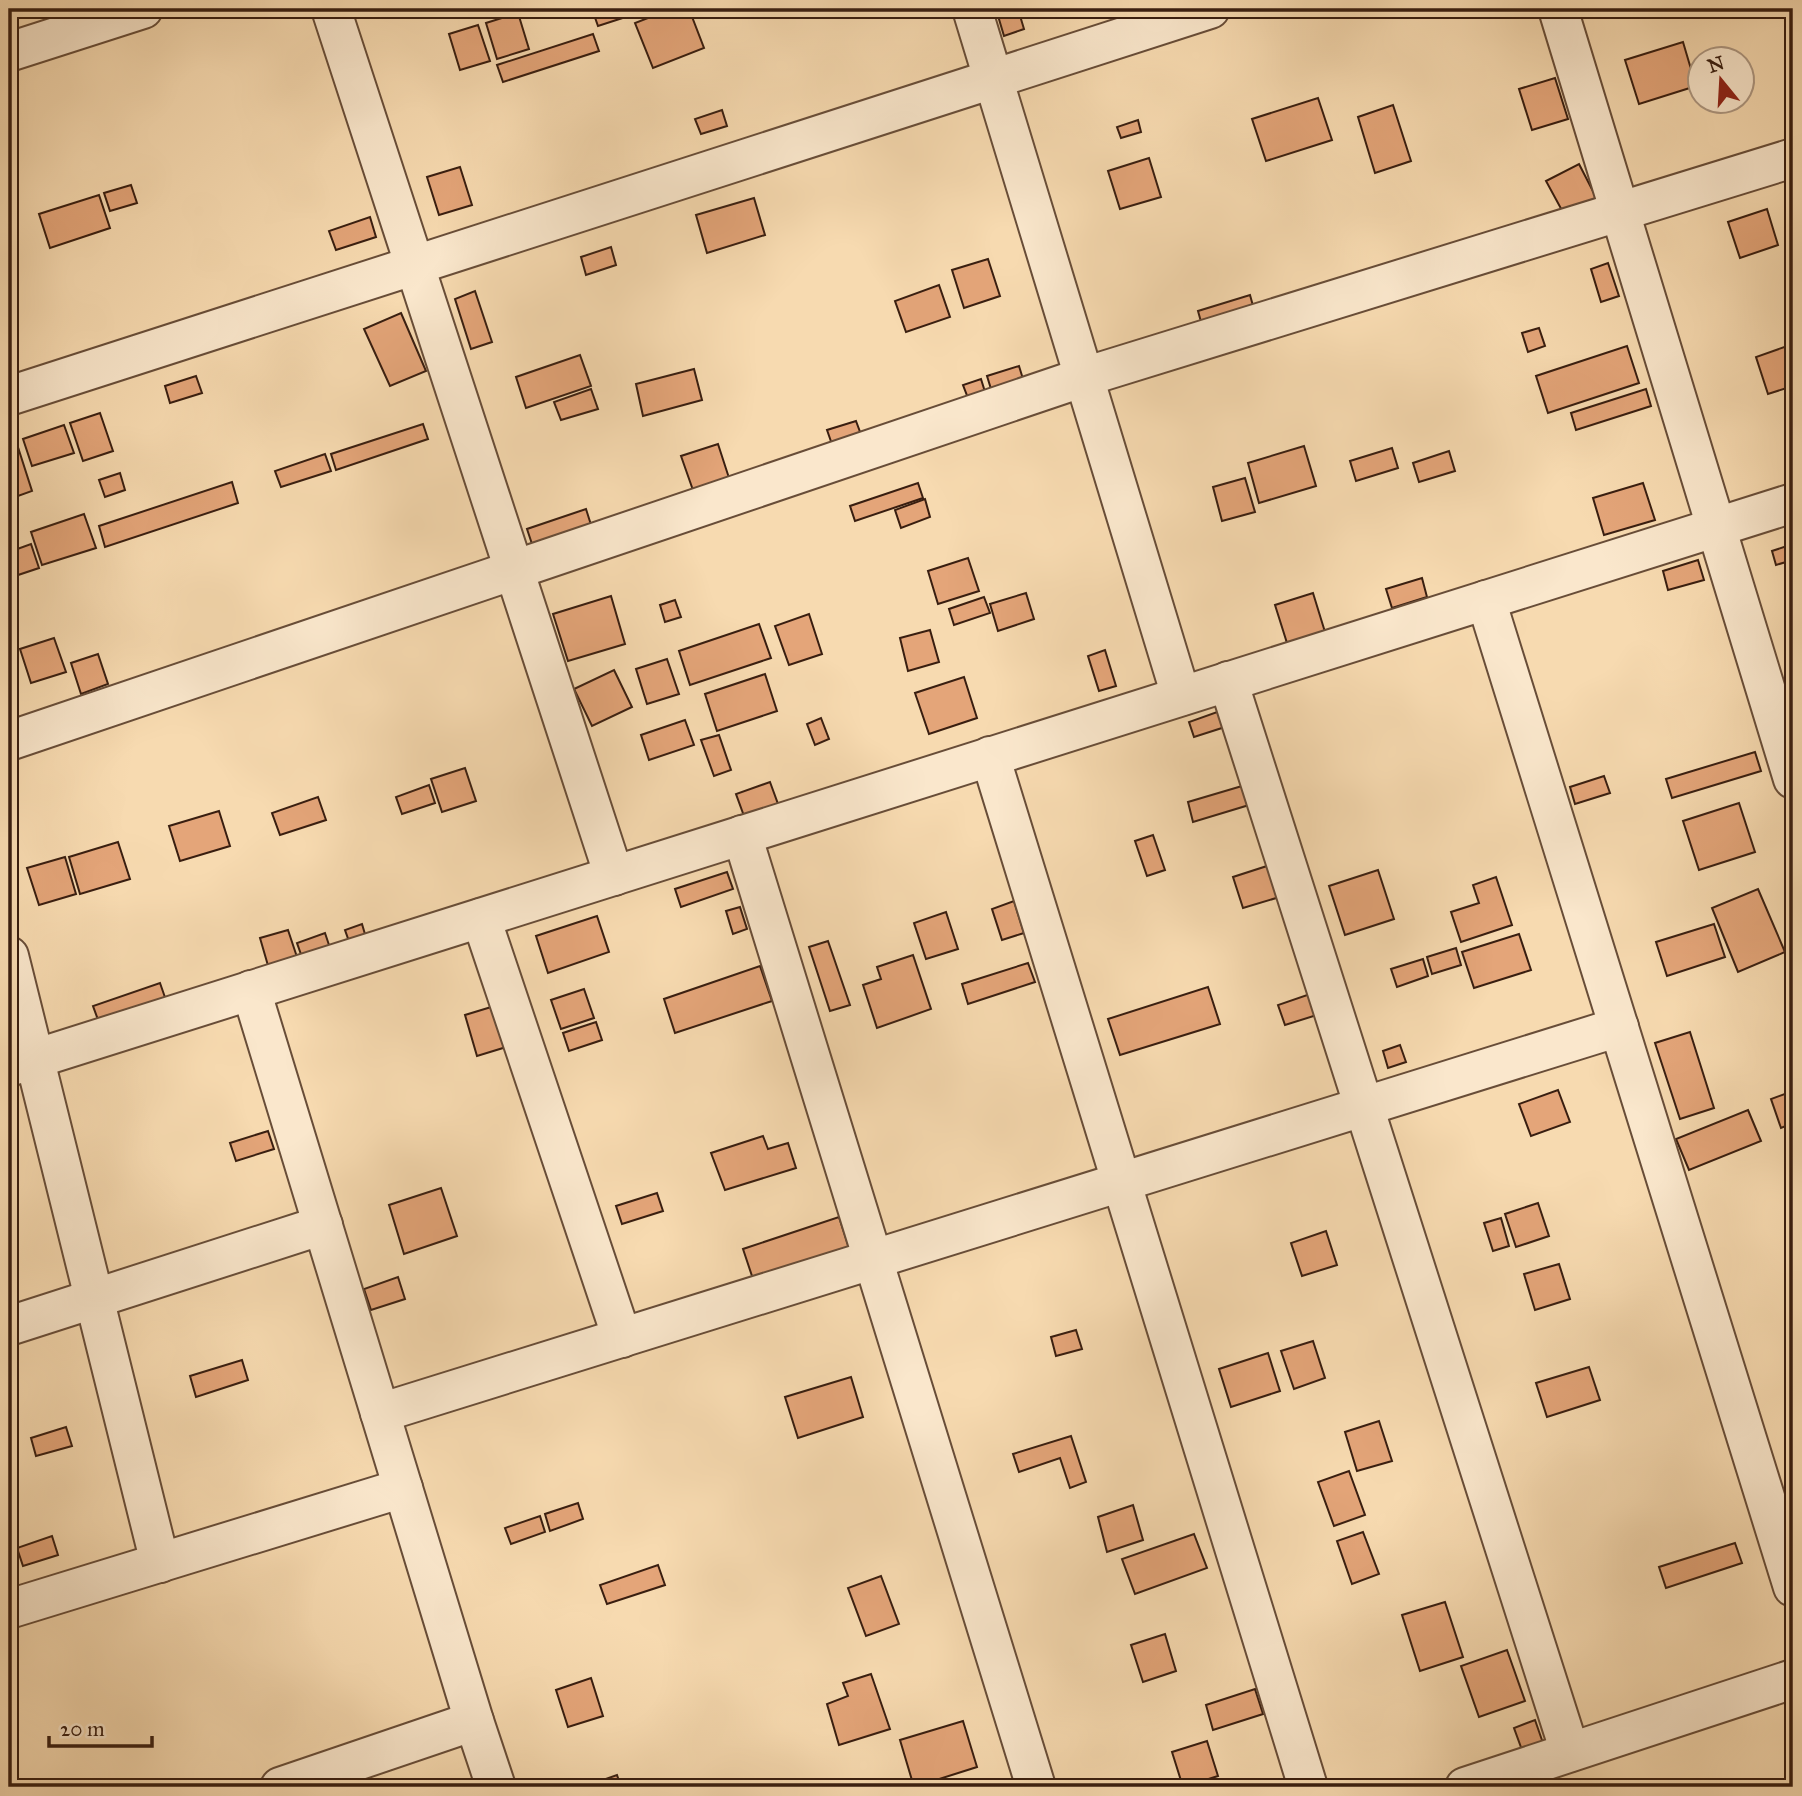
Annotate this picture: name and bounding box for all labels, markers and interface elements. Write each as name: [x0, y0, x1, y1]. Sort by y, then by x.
north arrow: [1686, 46, 1756, 116]
text: N: [1705, 51, 1727, 78]
scale bar: [49, 1705, 152, 1749]
text: 20 m: [60, 1716, 105, 1742]

